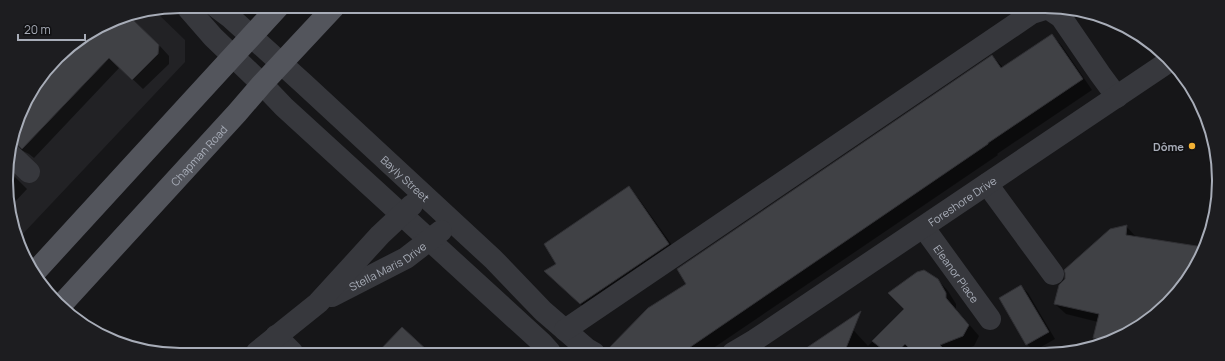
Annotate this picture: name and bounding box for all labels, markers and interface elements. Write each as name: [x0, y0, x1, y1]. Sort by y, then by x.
scale bar: [18, 16, 85, 42]
text: 20 m: [24, 21, 51, 38]
street label: Chapman Road: [167, 121, 230, 189]
place label: Dôme: [1153, 139, 1184, 154]
marker: Dôme: [1187, 141, 1197, 151]
street label: Bayly Street: [378, 152, 433, 204]
street label: Foreshore Drive: [925, 172, 999, 229]
street label: Stella Maris Drive: [346, 238, 429, 294]
street label: Eleanor Place: [931, 241, 983, 306]

